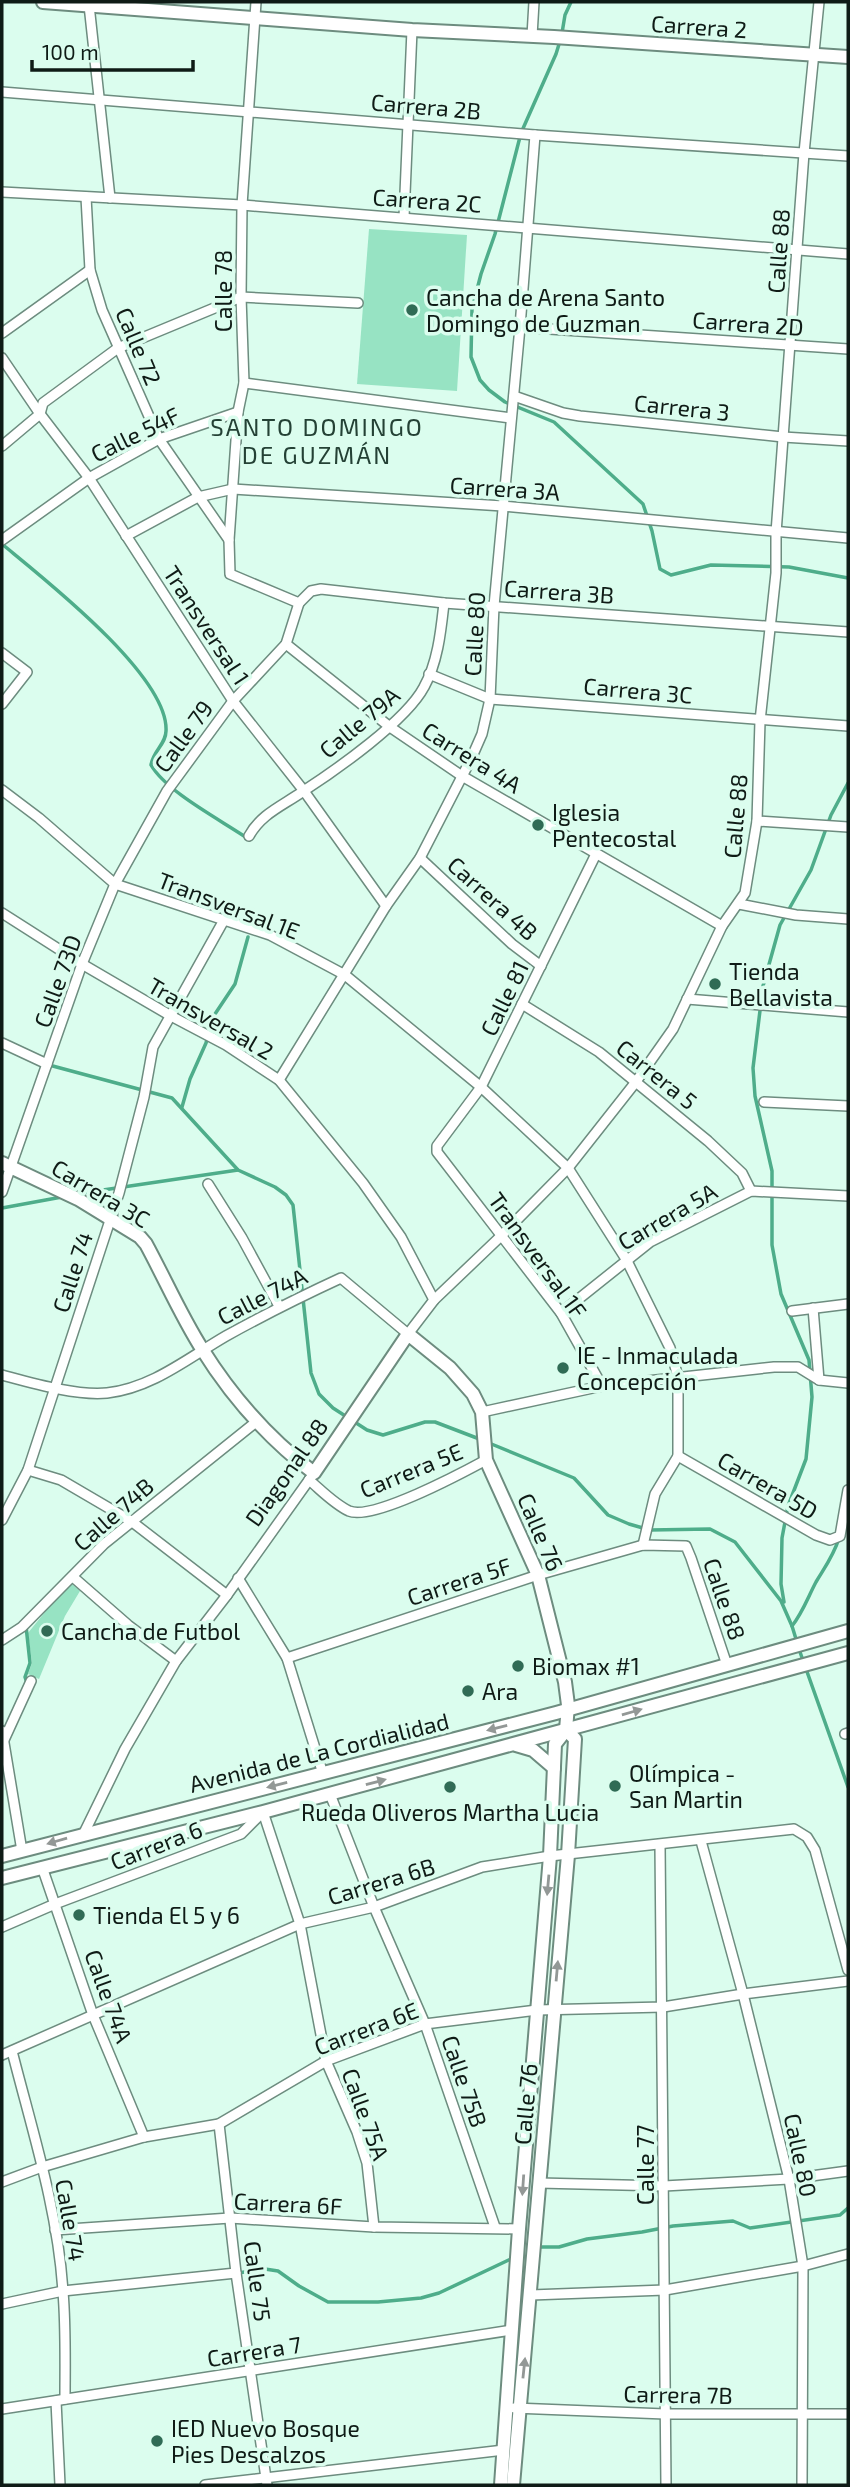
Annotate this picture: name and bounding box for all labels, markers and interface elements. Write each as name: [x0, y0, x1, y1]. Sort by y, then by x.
street label: Carrera 2: [650, 9, 748, 43]
scale bar: [32, 28, 192, 72]
text: 100 m: [42, 39, 99, 64]
street label: Carrera 2B: [370, 87, 482, 125]
street label: Carrera 2C: [372, 182, 482, 218]
street label: Calle 88: [761, 208, 795, 294]
street label: Calle 78: [209, 250, 237, 332]
place label: Cancha de Arena Santo Domingo de Guzman: [426, 283, 665, 337]
marker: Cancha de Arena Santo Domingo de Guzman: [404, 302, 420, 318]
street label: Calle 72: [110, 303, 168, 389]
street label: Carrera 2D: [691, 305, 805, 341]
street label: Carrera 3: [633, 388, 731, 426]
street label: Calle 54F: [86, 400, 184, 468]
district label: SANTO DOMINGO DE GUZMÁN: [210, 412, 424, 469]
street label: Carrera 3A: [449, 470, 562, 506]
street label: Transversal 1: [158, 560, 256, 690]
street label: Carrera 3B: [503, 573, 615, 609]
street label: Calle 80: [458, 591, 490, 677]
street label: Carrera 3C: [582, 671, 694, 709]
street label: Calle 79A: [313, 680, 405, 764]
street label: Calle 79: [148, 695, 218, 777]
street label: Carrera 4A: [417, 716, 527, 799]
street label: Calle 88: [717, 773, 753, 859]
place label: Iglesia Pentecostal: [552, 798, 676, 852]
marker: Iglesia Pentecostal: [530, 817, 546, 833]
street label: Carrera 4B: [442, 850, 544, 946]
street label: Transversal 1E: [154, 865, 304, 945]
street label: Calle 73D: [27, 931, 87, 1031]
street label: Calle 81: [474, 956, 534, 1040]
place label: Tienda Bellavista: [729, 957, 833, 1011]
street label: Transversal 2: [143, 971, 279, 1065]
marker: Tienda Bellavista: [707, 976, 723, 992]
street label: Carrera 5: [611, 1033, 703, 1115]
street label: Carrera 3C: [47, 1153, 155, 1233]
street label: Carrera 5A: [612, 1176, 722, 1256]
street label: Transversal 1F: [483, 1187, 593, 1323]
street label: Calle 74: [46, 1228, 98, 1316]
street label: Calle 74A: [212, 1261, 312, 1331]
place label: IE - Inmaculada Concepción: [577, 1341, 738, 1395]
marker: IE - Inmaculada Concepción: [555, 1360, 571, 1376]
street label: Diagonal 88: [239, 1413, 333, 1531]
street label: Carrera 5E: [355, 1437, 467, 1503]
street label: Carrera 5D: [713, 1445, 823, 1525]
street label: Calle 74B: [67, 1472, 159, 1556]
street label: Calle 76: [512, 1489, 570, 1575]
street label: Carrera 5F: [403, 1551, 515, 1611]
street label: Calle 88: [698, 1554, 752, 1644]
place label: Cancha de Futbol: [61, 1617, 240, 1645]
marker: Cancha de Futbol: [39, 1623, 55, 1639]
place label: Biomax #1: [532, 1652, 640, 1680]
marker: Biomax #1: [510, 1658, 526, 1674]
place label: Ara: [482, 1677, 518, 1705]
marker: Ara: [460, 1683, 476, 1699]
street label: Avenida de La Cordialidad: [186, 1706, 452, 1798]
one-way arrow: [622, 1707, 643, 1717]
one-way arrow: [486, 1723, 508, 1734]
place label: Olímpica - San Martin: [629, 1759, 743, 1813]
one-way arrow: [366, 1776, 388, 1787]
marker: Olímpica - San Martin: [607, 1778, 623, 1794]
marker: Rueda Oliveros Martha Lucia: [442, 1779, 458, 1795]
one-way arrow: [266, 1780, 288, 1791]
place label: Rueda Oliveros Martha Lucia: [301, 1798, 599, 1826]
street label: Carrera 6: [106, 1815, 206, 1875]
one-way arrow: [46, 1836, 67, 1846]
street label: Carrera 6B: [324, 1851, 438, 1911]
one-way arrow: [542, 1874, 553, 1896]
place label: Tienda El 5 y 6: [93, 1901, 240, 1929]
marker: Tienda El 5 y 6: [71, 1907, 87, 1923]
street label: Calle 74A: [79, 1946, 139, 2047]
one-way arrow: [552, 1960, 563, 1982]
street label: Carrera 6E: [310, 1995, 422, 2061]
street label: Calle 75B: [436, 2031, 494, 2131]
street label: Calle 76: [507, 2062, 543, 2146]
street label: Calle 75A: [337, 2064, 396, 2164]
street label: Calle 80: [778, 2111, 824, 2199]
street label: Calle 77: [631, 2125, 659, 2205]
one-way arrow: [517, 2174, 528, 2196]
street label: Calle 74: [50, 2177, 92, 2263]
street label: Carrera 6F: [233, 2186, 343, 2220]
street label: Calle 75: [239, 2239, 277, 2323]
street label: Carrera 7: [205, 2330, 303, 2372]
one-way arrow: [519, 2357, 530, 2379]
street label: Carrera 7B: [623, 2379, 733, 2409]
place label: IED Nuevo Bosque Pies Descalzos: [171, 2414, 360, 2468]
marker: IED Nuevo Bosque Pies Descalzos: [149, 2433, 165, 2449]

